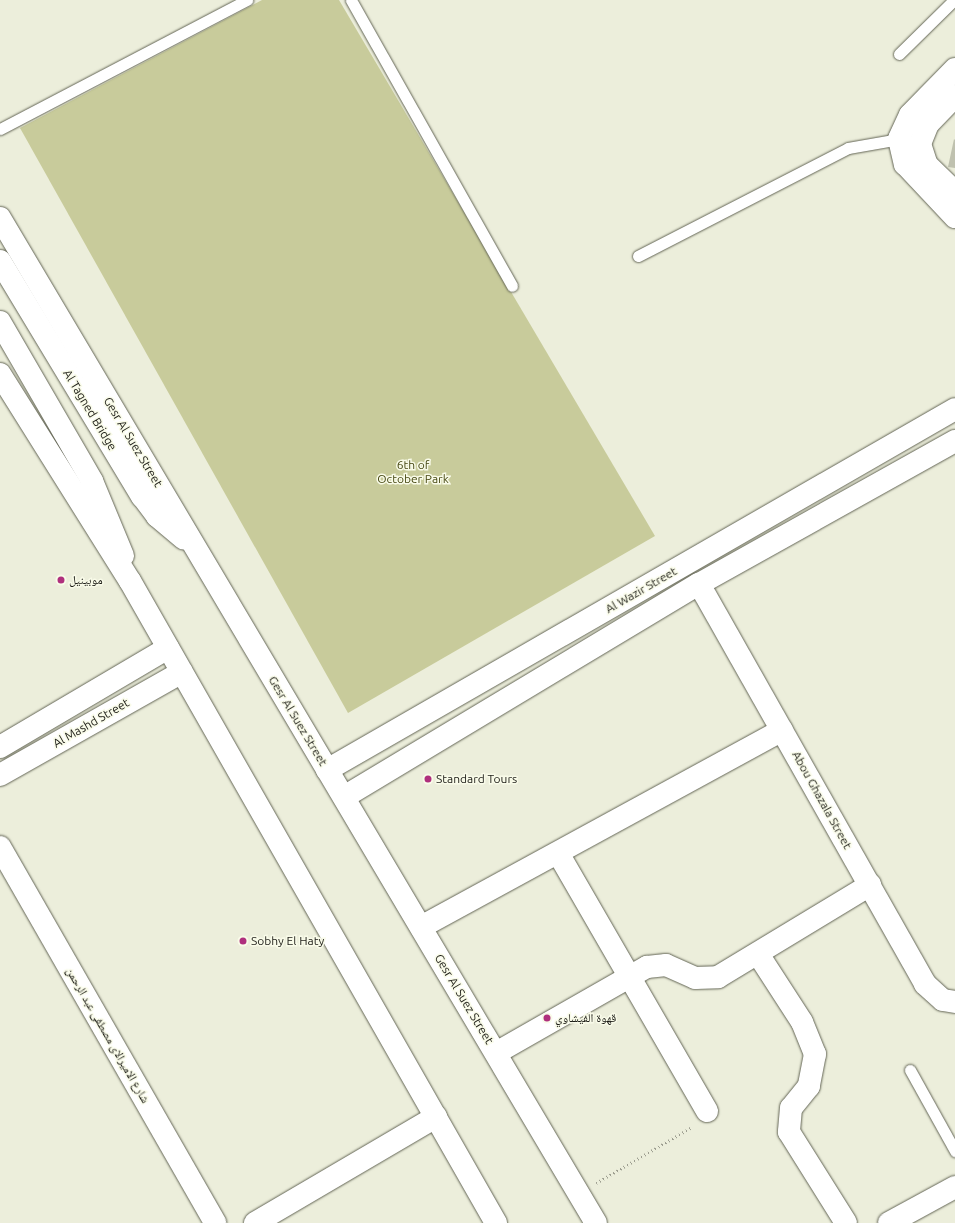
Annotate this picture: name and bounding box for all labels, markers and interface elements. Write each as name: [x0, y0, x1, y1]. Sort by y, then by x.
street label: Al Tagned Bridge: [60, 367, 120, 453]
street label: Gesr Al Suez Street: [100, 394, 166, 490]
park label: 6th of October Park: [377, 458, 449, 486]
street label: Al Wazir Street: [603, 564, 679, 616]
place label: موبينيل: [69, 573, 103, 587]
marker: موبينيل: [56, 575, 66, 585]
street label: Gesr Al Suez Street: [265, 673, 331, 769]
street label: Al Mashd Street: [50, 695, 132, 751]
street label: Abou Ghazala Street: [789, 749, 855, 851]
place label: Standard Tours: [436, 772, 517, 786]
marker: Standard Tours: [423, 774, 433, 784]
place label: Sobhy El Haty: [251, 934, 324, 948]
marker: Sobhy El Haty: [238, 936, 248, 946]
street label: Gesr Al Suez Street: [431, 951, 497, 1047]
street label: شارع الاميرالاى مصطفى عبد الرحمن: [63, 965, 153, 1105]
place label: قهوة الفيشاوي: [555, 1011, 616, 1025]
marker: قهوة الفيشاوي: [542, 1013, 552, 1023]

